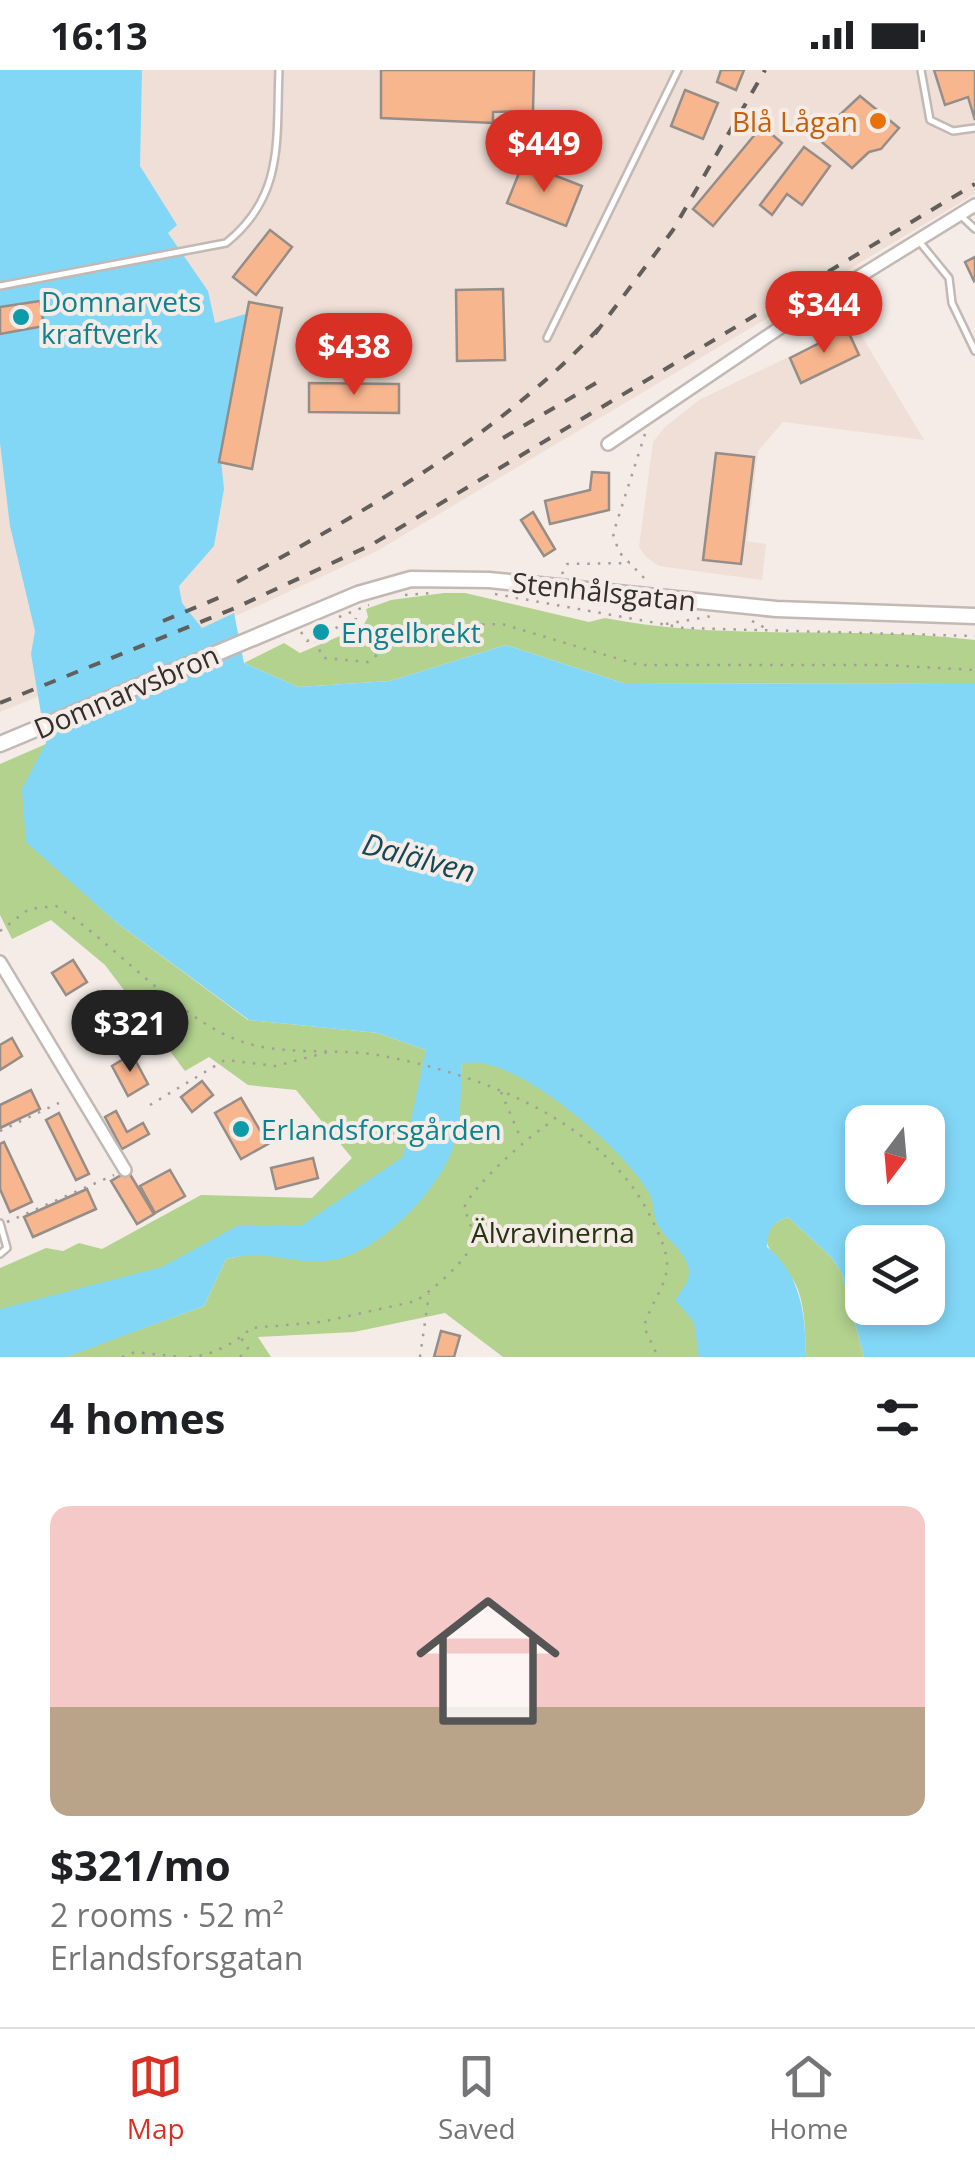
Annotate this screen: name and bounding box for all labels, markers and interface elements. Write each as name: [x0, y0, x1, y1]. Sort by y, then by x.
text: 16:13: [50, 9, 148, 61]
place label: Blå Lågan: [732, 102, 858, 140]
pin: $449: [485, 110, 603, 195]
marker: Blå Lågan: [867, 110, 889, 132]
text: $449: [507, 121, 581, 164]
pin: $344: [765, 271, 883, 356]
place label: Domnarvets kraftverk: [41, 282, 201, 352]
text: $344: [787, 282, 861, 325]
marker: Domnarvets kraftverk: [10, 306, 32, 328]
pin: $438: [295, 313, 413, 398]
text: $438: [317, 324, 391, 367]
street label: Stenhålsgatan: [510, 562, 698, 620]
place label: Engelbrekt: [341, 613, 481, 651]
marker: Engelbrekt: [310, 621, 332, 643]
street label: Domnarvsbron: [28, 635, 224, 747]
water label: Dalälven: [358, 822, 480, 892]
pin: $321: [71, 990, 189, 1075]
text: $321: [93, 1001, 167, 1044]
north arrow: [845, 1105, 945, 1205]
map controls: [845, 1105, 945, 1325]
place label: Erlandsforsgården: [261, 1110, 502, 1148]
marker: Erlandsforsgården: [230, 1118, 252, 1140]
park label: Älvravinerna: [471, 1213, 635, 1251]
button: layers: [845, 1225, 945, 1325]
text: 4 homes: [50, 1389, 225, 1446]
icon: filters: [870, 1390, 925, 1445]
icon: home: [398, 1571, 578, 1751]
text: $321/mo: [50, 1836, 231, 1893]
text: 2 rooms · 52 m²: [50, 1893, 284, 1936]
text: Erlandsforsgatan: [50, 1936, 303, 1979]
tab: Map: [127, 2049, 185, 2147]
tab: Saved: [438, 2049, 516, 2147]
tab: Home: [769, 2049, 848, 2147]

